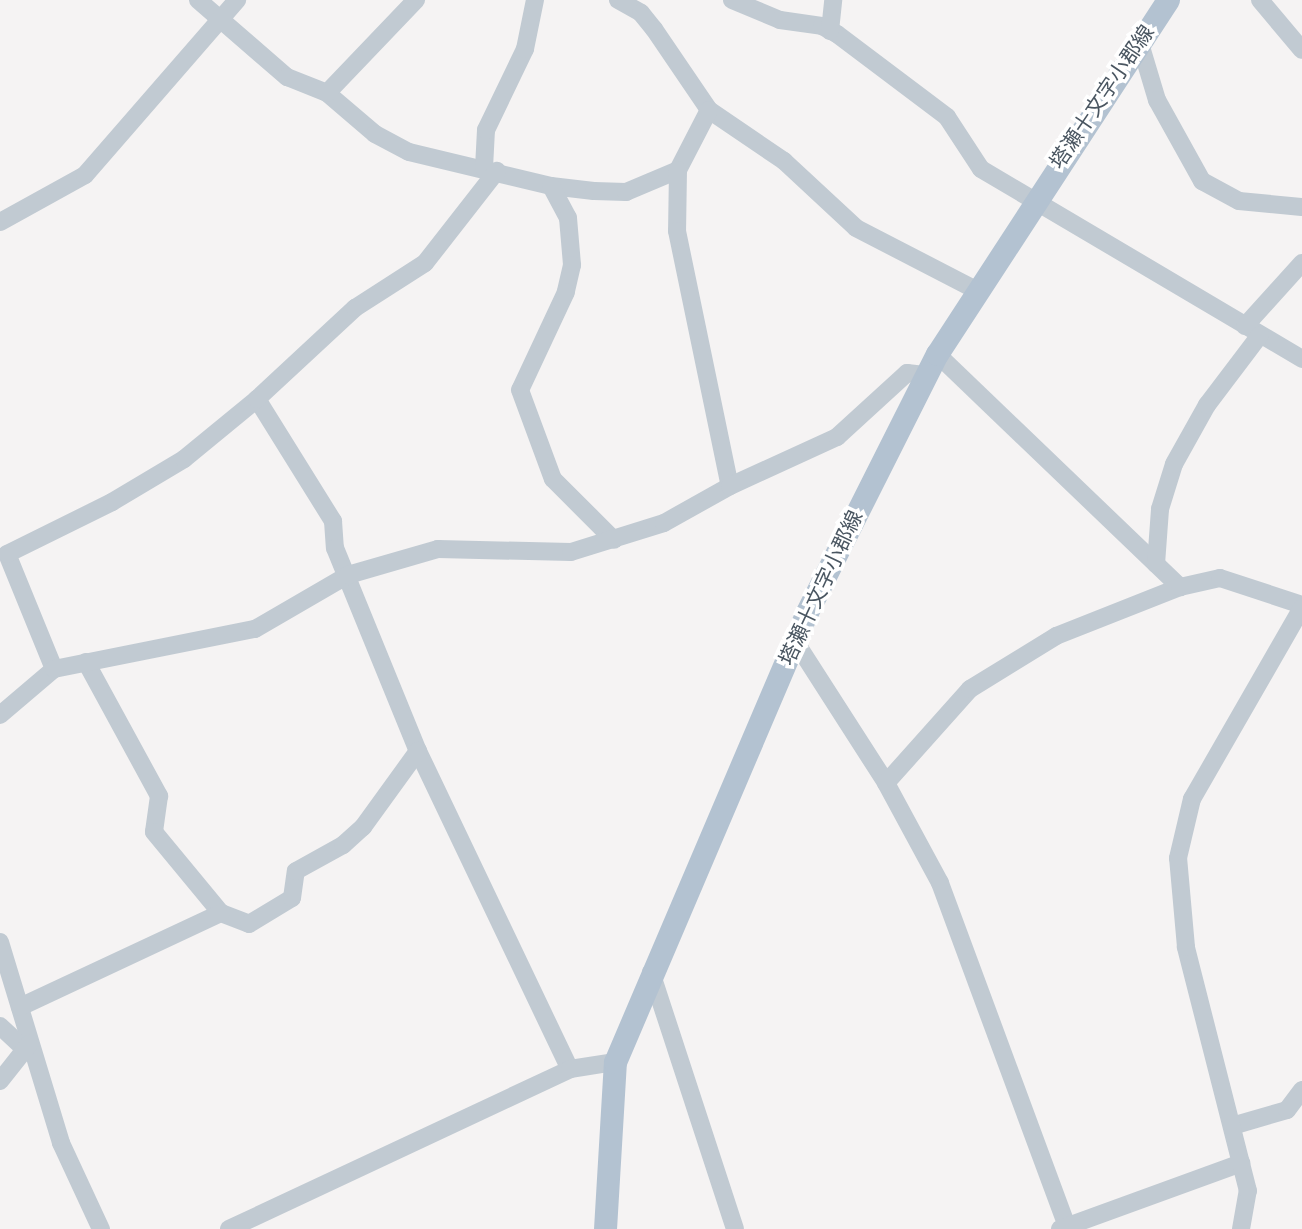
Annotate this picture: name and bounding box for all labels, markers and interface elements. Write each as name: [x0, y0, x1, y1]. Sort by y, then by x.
street label: 塔瀬十文字小郡線: [1045, 20, 1159, 174]
street label: 塔瀬十文字小郡線: [774, 507, 868, 669]

